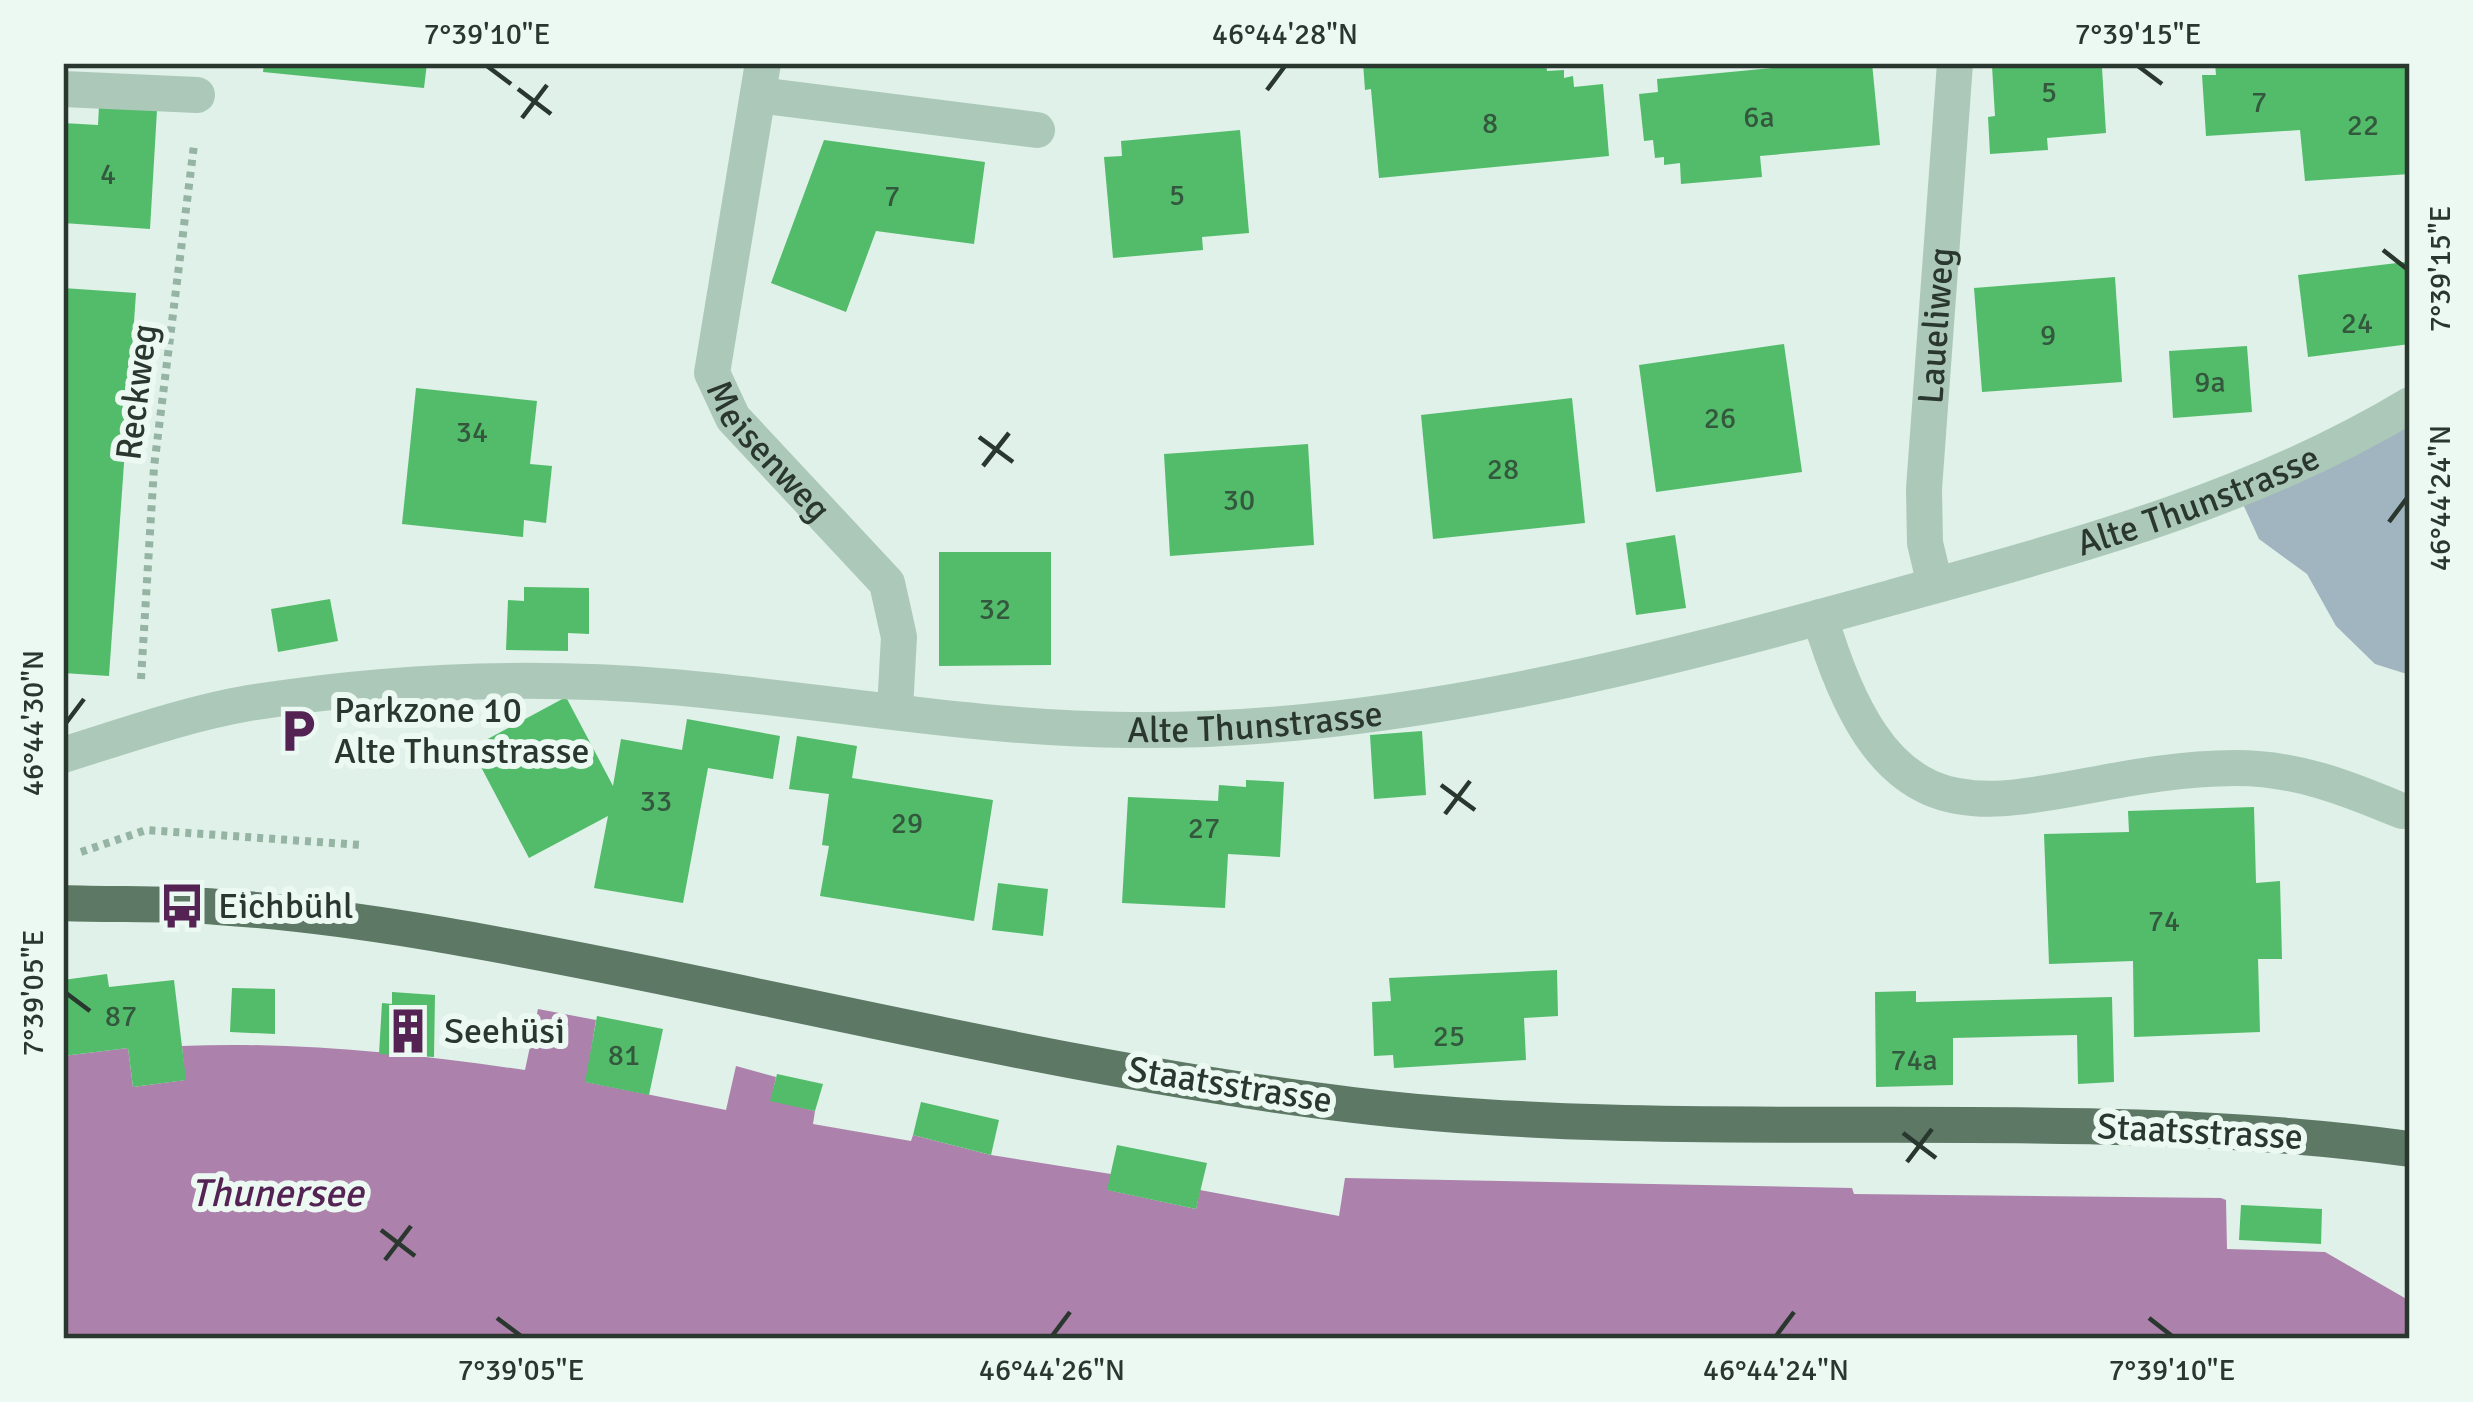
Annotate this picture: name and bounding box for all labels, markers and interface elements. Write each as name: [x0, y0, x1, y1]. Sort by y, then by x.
text: 7°39'10"E: [424, 16, 550, 53]
text: 46°44'28"N: [1212, 16, 1358, 53]
text: 7°39'15"E: [2075, 16, 2201, 53]
house number: 5: [2041, 74, 2057, 111]
house number: 7: [2251, 84, 2267, 121]
house number: 6a: [1743, 99, 1775, 136]
house number: 8: [1482, 105, 1498, 142]
house number: 22: [2347, 107, 2379, 144]
house number: 4: [100, 156, 116, 193]
house number: 5: [1169, 177, 1185, 214]
house number: 7: [884, 178, 900, 215]
text: 7°39'15"E: [2422, 206, 2459, 332]
street label: Laueliweg: [1908, 246, 1964, 405]
house number: 24: [2341, 305, 2373, 342]
house number: 9: [2040, 317, 2056, 354]
street label: Reckweg: [106, 321, 168, 463]
house number: 9a: [2194, 364, 2226, 401]
street label: Meisenweg: [696, 373, 840, 531]
house number: 26: [1704, 400, 1736, 437]
house number: 34: [456, 414, 488, 451]
text: 46°44'24"N: [2422, 425, 2459, 571]
street label: Alte Thunstrasse: [2071, 434, 2327, 566]
house number: 28: [1487, 451, 1519, 488]
house number: 30: [1223, 482, 1255, 519]
house number: 32: [979, 591, 1011, 628]
text: 46°44'30"N: [15, 650, 52, 796]
place label: Parkzone 10 Alte Thunstrasse: [334, 688, 590, 774]
street label: Alte Thunstrasse: [1127, 691, 1385, 753]
parking icon: Parkzone 10 Alte Thunstrasse: [273, 706, 323, 756]
house number: 33: [640, 783, 672, 820]
house number: 29: [891, 805, 923, 842]
house number: 27: [1188, 810, 1220, 847]
bus stop icon: Eichbühl: [157, 881, 207, 931]
place label: Eichbühl: [218, 884, 354, 929]
house number: 74: [2148, 903, 2180, 940]
text: 7°39'05"E: [15, 930, 52, 1056]
house number: 87: [105, 998, 137, 1035]
building icon: Seehüsi: [383, 1006, 433, 1056]
place label: Seehüsi: [444, 1009, 565, 1054]
house number: 25: [1433, 1018, 1465, 1055]
house number: 81: [608, 1037, 640, 1074]
house number: 74a: [1890, 1042, 1938, 1079]
street label: Staatsstrasse: [1125, 1047, 1335, 1123]
street label: Staatsstrasse: [2096, 1104, 2304, 1160]
water label: Thunersee: [190, 1169, 366, 1217]
text: 7°39'05"E: [458, 1352, 584, 1389]
text: 46°44'26"N: [979, 1352, 1125, 1389]
text: 46°44'24"N: [1703, 1352, 1849, 1389]
text: 7°39'10"E: [2109, 1352, 2235, 1389]

